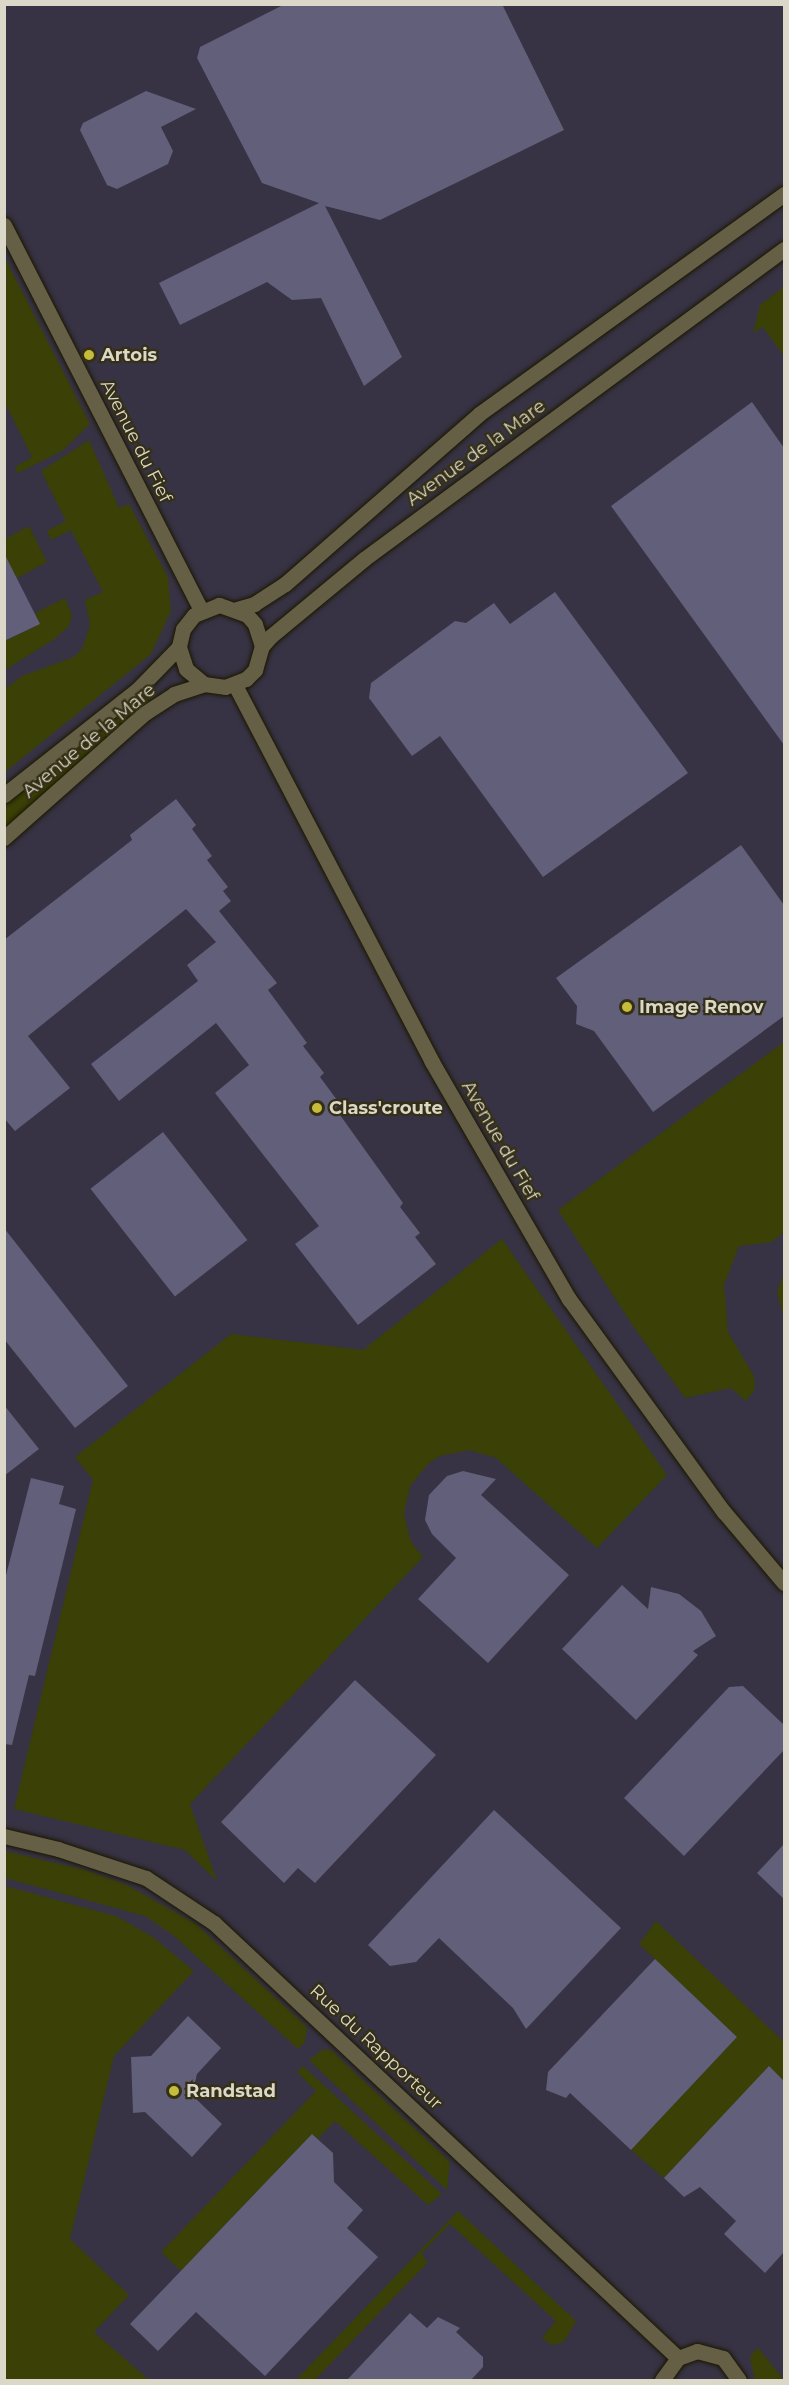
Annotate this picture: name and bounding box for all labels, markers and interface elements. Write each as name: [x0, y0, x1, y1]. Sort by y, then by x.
place label: Artois: [101, 344, 157, 366]
marker: Artois: [82, 348, 96, 362]
street label: Avenue du Fief: [96, 376, 176, 506]
street label: Avenue de la Mare: [402, 395, 550, 511]
street label: Avenue de la Mare: [18, 679, 160, 803]
place label: Image Renov: [639, 996, 763, 1018]
marker: Image Renov: [620, 1000, 634, 1014]
street label: Avenue du Fief: [457, 1077, 543, 1205]
place label: Class'croute: [329, 1097, 443, 1119]
marker: Class'croute: [310, 1101, 324, 1115]
street label: Rue du Rapporteur: [305, 1980, 447, 2114]
place label: Randstad: [186, 2080, 276, 2102]
marker: Randstad: [167, 2084, 181, 2098]

